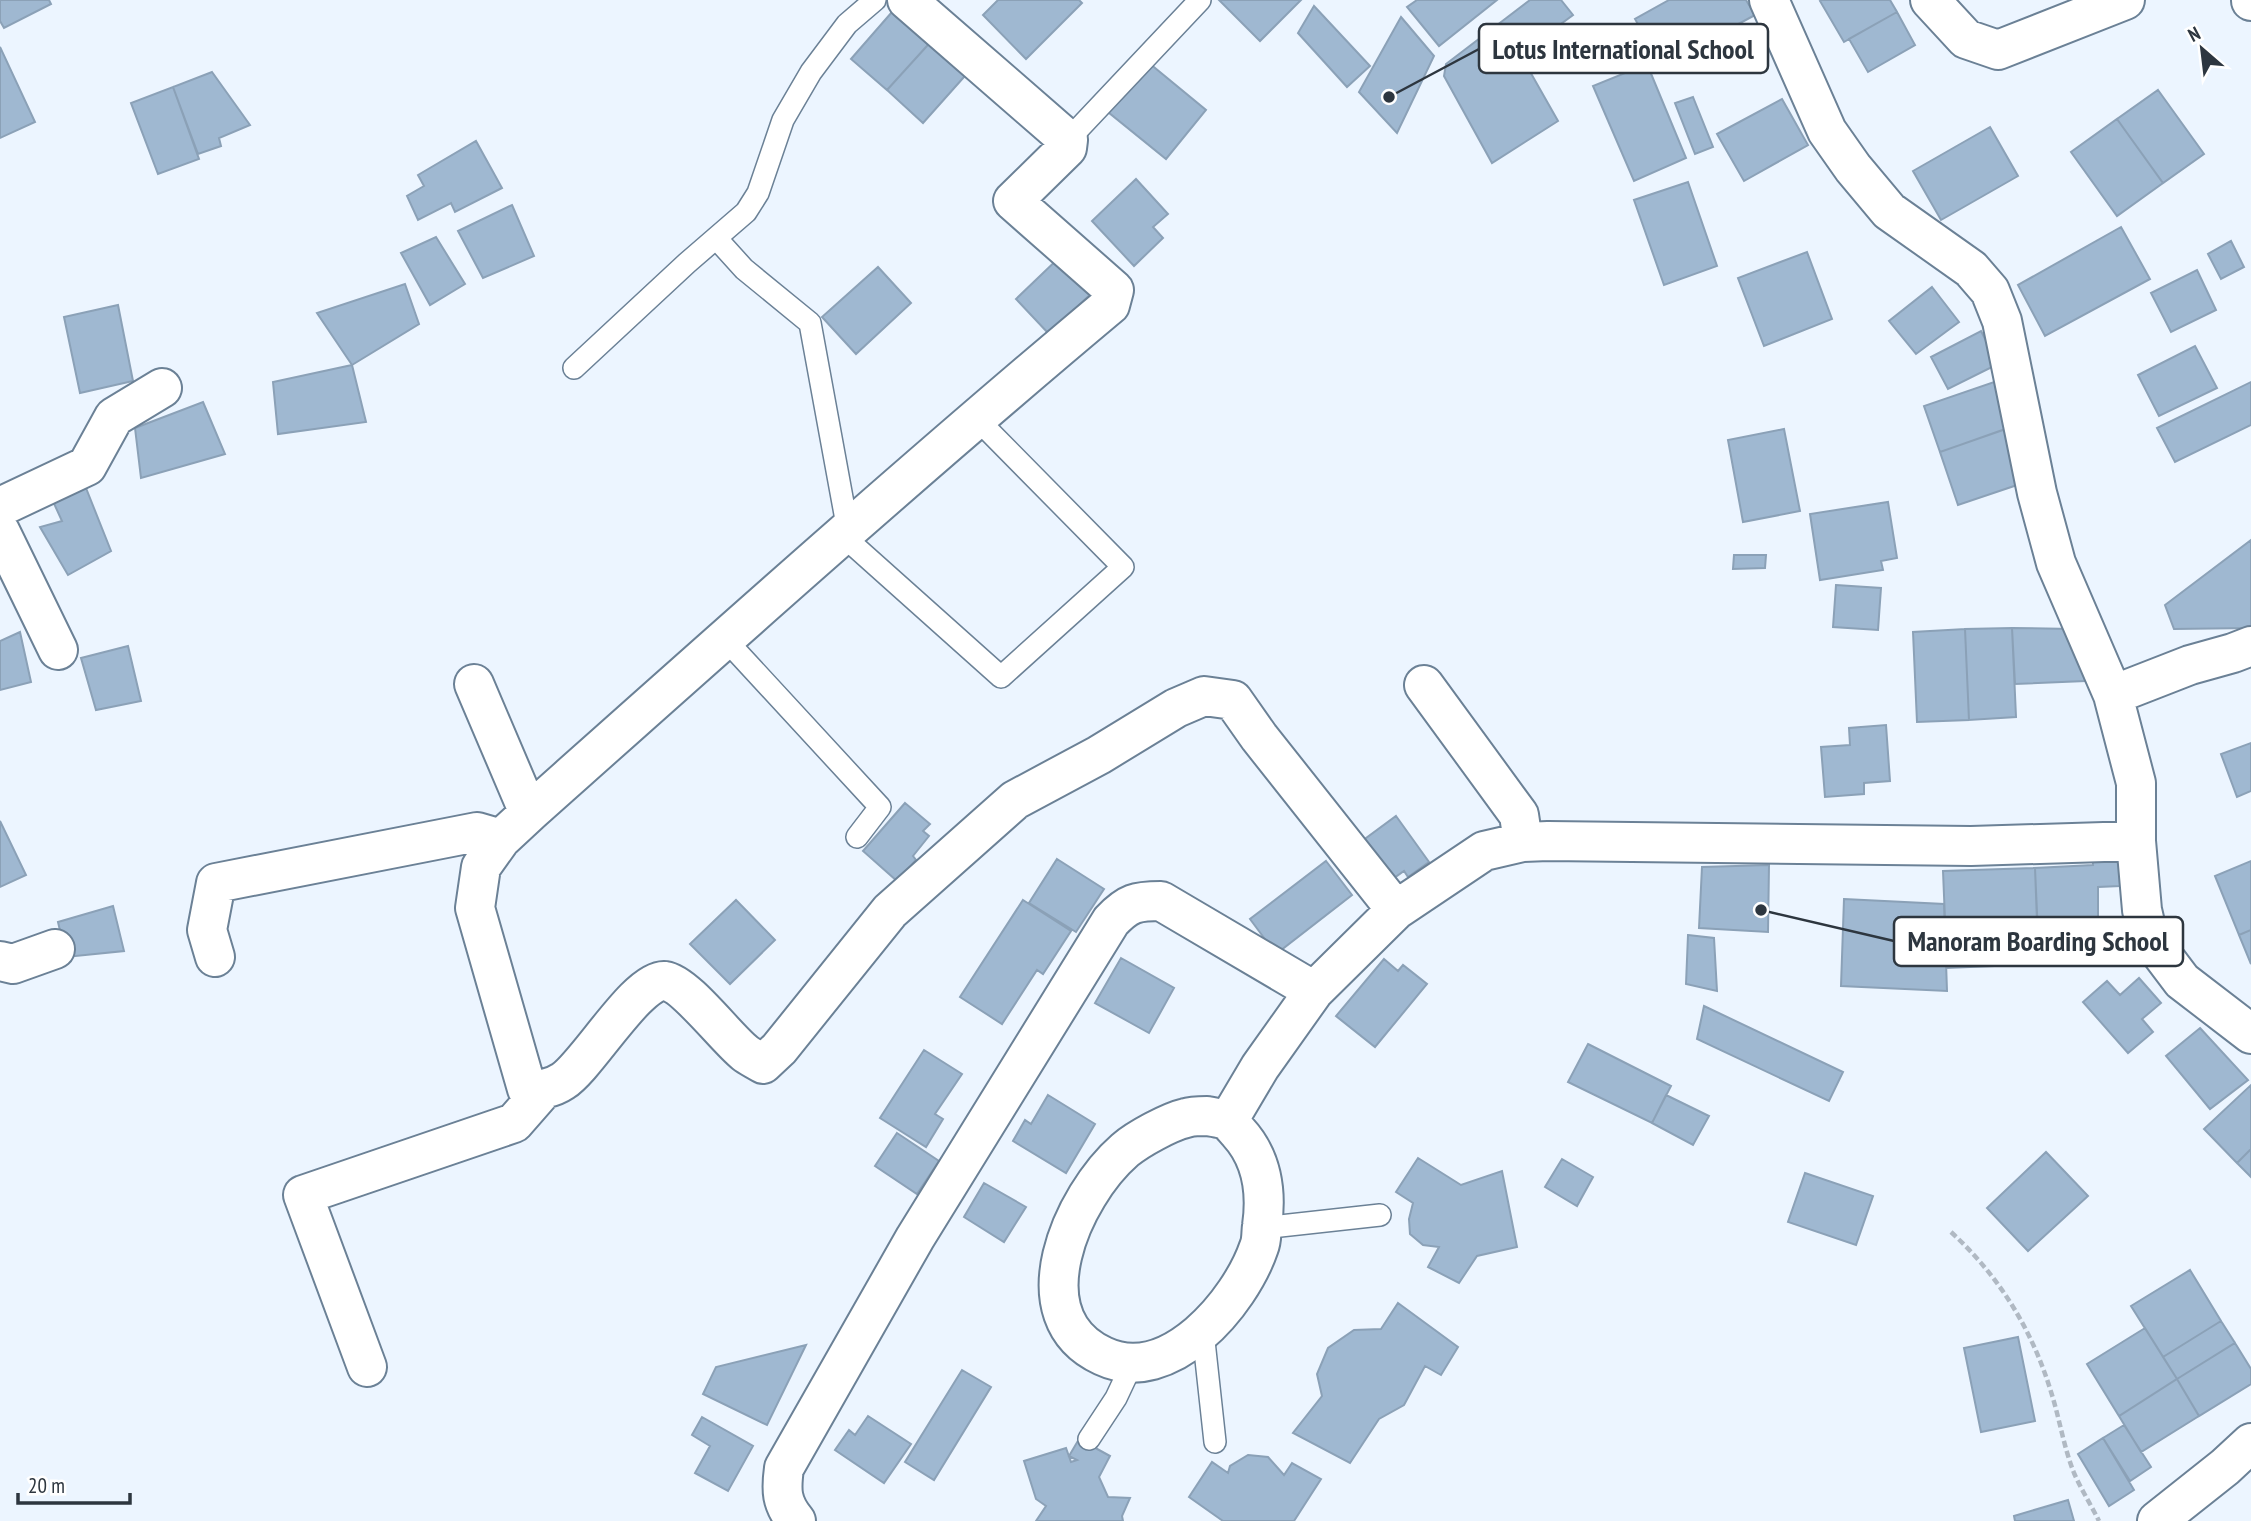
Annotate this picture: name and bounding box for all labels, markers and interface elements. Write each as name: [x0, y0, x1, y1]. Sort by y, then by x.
north arrow: [2167, 14, 2237, 84]
text: N: [2184, 21, 2204, 47]
callout: Lotus International School: [1479, 24, 1768, 73]
text: Lotus International School: [1492, 30, 1754, 67]
callout: Manoram Boarding School: [1894, 917, 2183, 966]
text: Manoram Boarding School: [1907, 922, 2169, 959]
scale bar: [18, 1462, 130, 1506]
text: 20 m: [28, 1472, 65, 1499]

